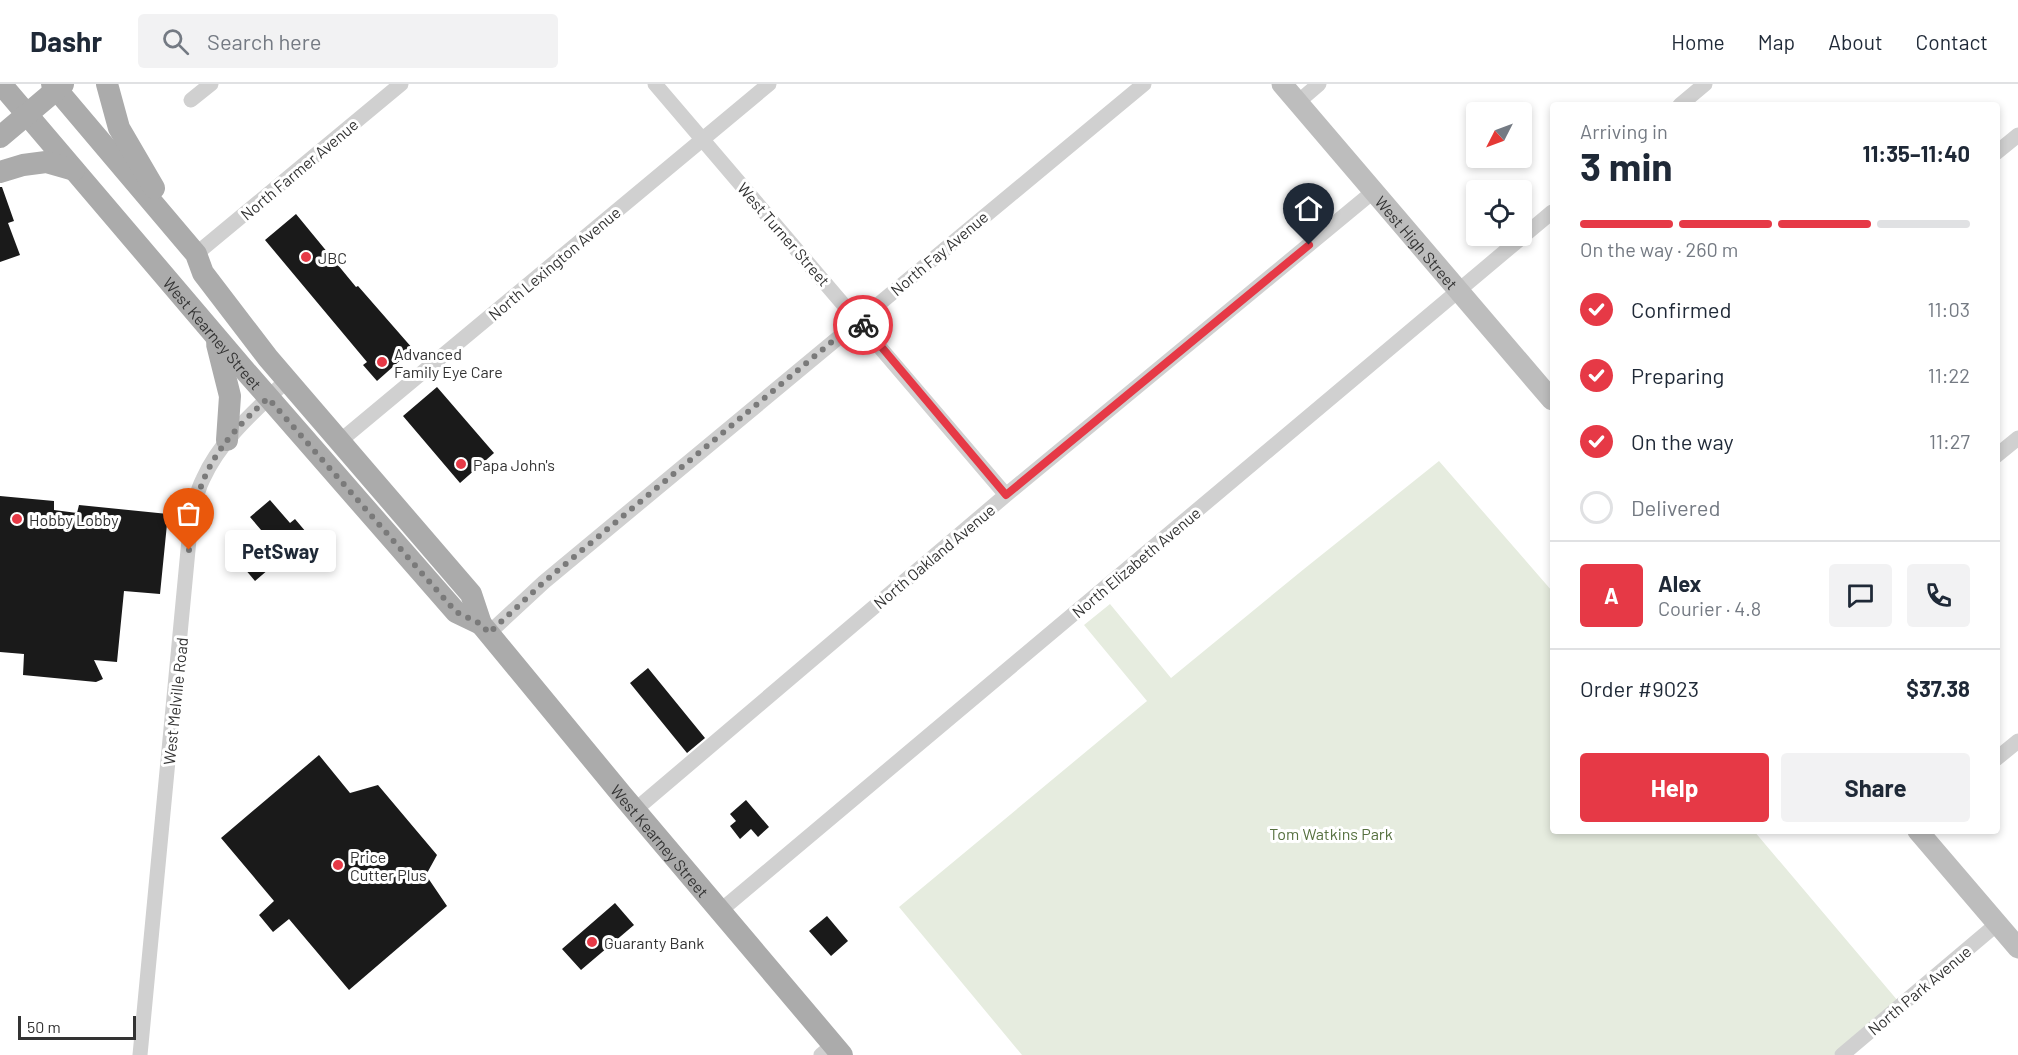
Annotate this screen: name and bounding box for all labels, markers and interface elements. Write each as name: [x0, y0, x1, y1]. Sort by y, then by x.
search box: [138, 14, 558, 68]
text: Dashr: [30, 24, 102, 58]
icon: search: [159, 25, 192, 58]
text: Search here: [207, 28, 321, 54]
text: Home: [1671, 29, 1725, 54]
text: Map: [1758, 29, 1795, 54]
text: About: [1828, 29, 1883, 54]
text: Contact: [1916, 29, 1988, 54]
north arrow: [1466, 102, 1532, 168]
map controls: [1466, 102, 1532, 246]
street label: North Farmer Avenue: [236, 114, 362, 224]
text: Arriving in: [1580, 119, 1668, 143]
text: 11:35–11:40: [1862, 140, 1970, 166]
text: 3 min: [1580, 142, 1673, 189]
street label: West Turner Street: [734, 178, 834, 290]
button: locate: [1466, 180, 1532, 246]
pin: [1283, 183, 1334, 245]
street label: West High Street: [1372, 191, 1462, 293]
icon: home: [1292, 192, 1325, 225]
street label: North Lexington Avenue: [484, 202, 624, 324]
street label: North Fay Avenue: [886, 207, 992, 299]
text: On the way · 260 m: [1580, 237, 1738, 261]
place label: JBC: [318, 248, 347, 267]
marker: JBC: [299, 250, 313, 264]
street label: West Kearney Street: [160, 273, 266, 393]
icon: check: [1580, 293, 1613, 326]
courier: [833, 295, 893, 355]
text: Confirmed: [1631, 296, 1731, 322]
text: 11:03: [1928, 297, 1970, 321]
icon: bike: [847, 309, 880, 342]
place label: Advanced Family Eye Care: [394, 344, 503, 381]
marker: Advanced Family Eye Care: [375, 355, 389, 369]
icon: check: [1580, 359, 1613, 392]
text: Preparing: [1631, 362, 1724, 388]
text: 11:22: [1928, 363, 1970, 387]
icon: check: [1580, 425, 1613, 458]
text: On the way: [1631, 428, 1734, 454]
text: 11:27: [1929, 429, 1970, 453]
place label: Papa John's: [473, 455, 555, 474]
marker: Papa John's: [454, 457, 468, 471]
pin: [163, 488, 214, 550]
text: Delivered: [1631, 494, 1720, 520]
icon: bag: [172, 497, 205, 530]
street label: North Oakland Avenue: [870, 500, 998, 612]
street label: North Elizabeth Avenue: [1068, 503, 1204, 621]
place label: Hobby Lobby: [29, 510, 119, 529]
marker: Hobby Lobby: [10, 512, 24, 526]
callout: PetSway: [225, 529, 336, 571]
text: PetSway: [242, 539, 319, 563]
button: chat: [1829, 564, 1892, 627]
button: phone: [1907, 564, 1970, 627]
text: Alex: [1658, 570, 1701, 596]
text: A: [1604, 582, 1619, 608]
text: Courier · 4.8: [1658, 596, 1761, 620]
street label: West Melville Road: [159, 636, 191, 766]
text: Order #9023: [1580, 675, 1699, 701]
text: $37.38: [1906, 675, 1970, 701]
button: Help: [1580, 753, 1769, 822]
button: Share: [1781, 753, 1970, 822]
street label: West Kearney Street: [607, 780, 713, 901]
park label: Tom Watkins Park: [1269, 824, 1393, 843]
place label: Price Cutter Plus: [350, 847, 427, 884]
marker: Price Cutter Plus: [331, 858, 345, 872]
place label: Guaranty Bank: [604, 933, 704, 952]
marker: Guaranty Bank: [585, 935, 599, 949]
street label: North Park Avenue: [1864, 941, 1974, 1039]
scale bar: [18, 1013, 136, 1040]
text: 50 m: [27, 1017, 61, 1036]

